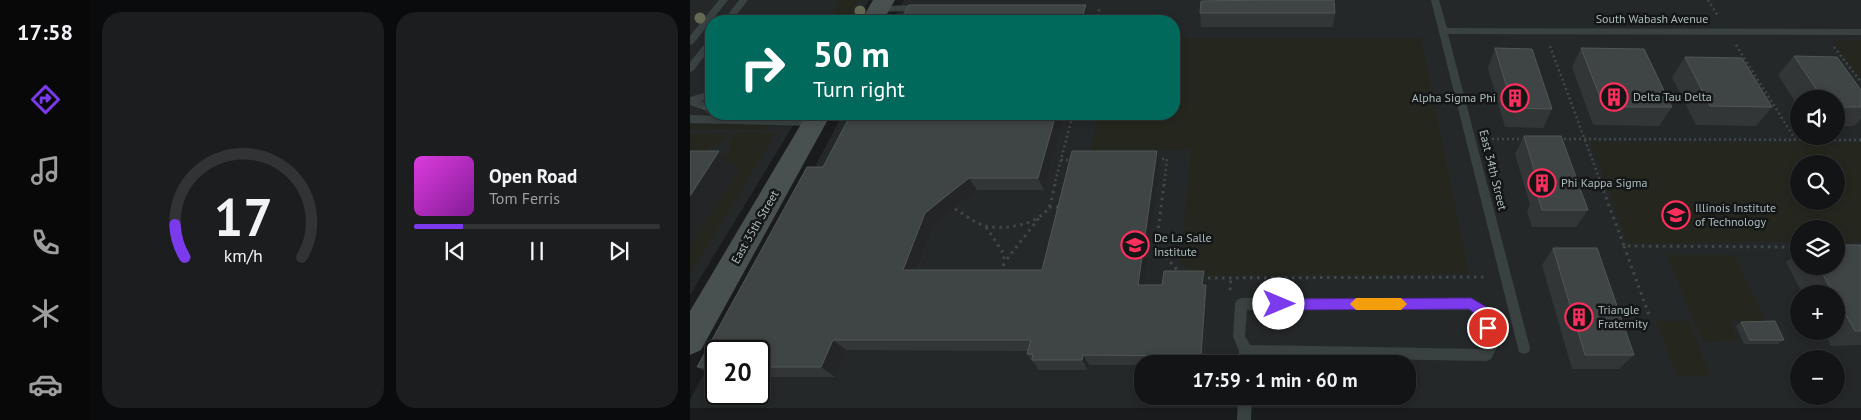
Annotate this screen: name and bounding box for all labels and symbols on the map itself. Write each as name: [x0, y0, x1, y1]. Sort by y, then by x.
street label: South Wabash Avenue: [1596, 11, 1708, 26]
building icon: Delta Tau Delta: [1599, 82, 1629, 112]
building icon: Alpha Sigma Phi: [1500, 83, 1530, 113]
place label: Delta Tau Delta: [1633, 89, 1712, 104]
place label: Alpha Sigma Phi: [1412, 90, 1496, 105]
street label: East 34th Street: [1476, 128, 1511, 212]
building icon: Phi Kappa Sigma: [1527, 168, 1557, 198]
place label: Phi Kappa Sigma: [1561, 175, 1648, 190]
street label: East 35th Street: [728, 187, 782, 266]
school or university icon: Illinois Institute of Technology: [1661, 200, 1691, 230]
place label: Illinois Institute of Technology: [1695, 200, 1776, 229]
school or university icon: De La Salle Institute: [1120, 230, 1150, 260]
place label: De La Salle Institute: [1154, 230, 1212, 259]
position arrow: [1252, 277, 1304, 329]
building icon: Triangle Fraternity: [1564, 302, 1594, 332]
place label: Triangle Fraternity: [1598, 302, 1648, 331]
pin: [1467, 307, 1509, 349]
speed limit sign: 20: [705, 340, 770, 405]

